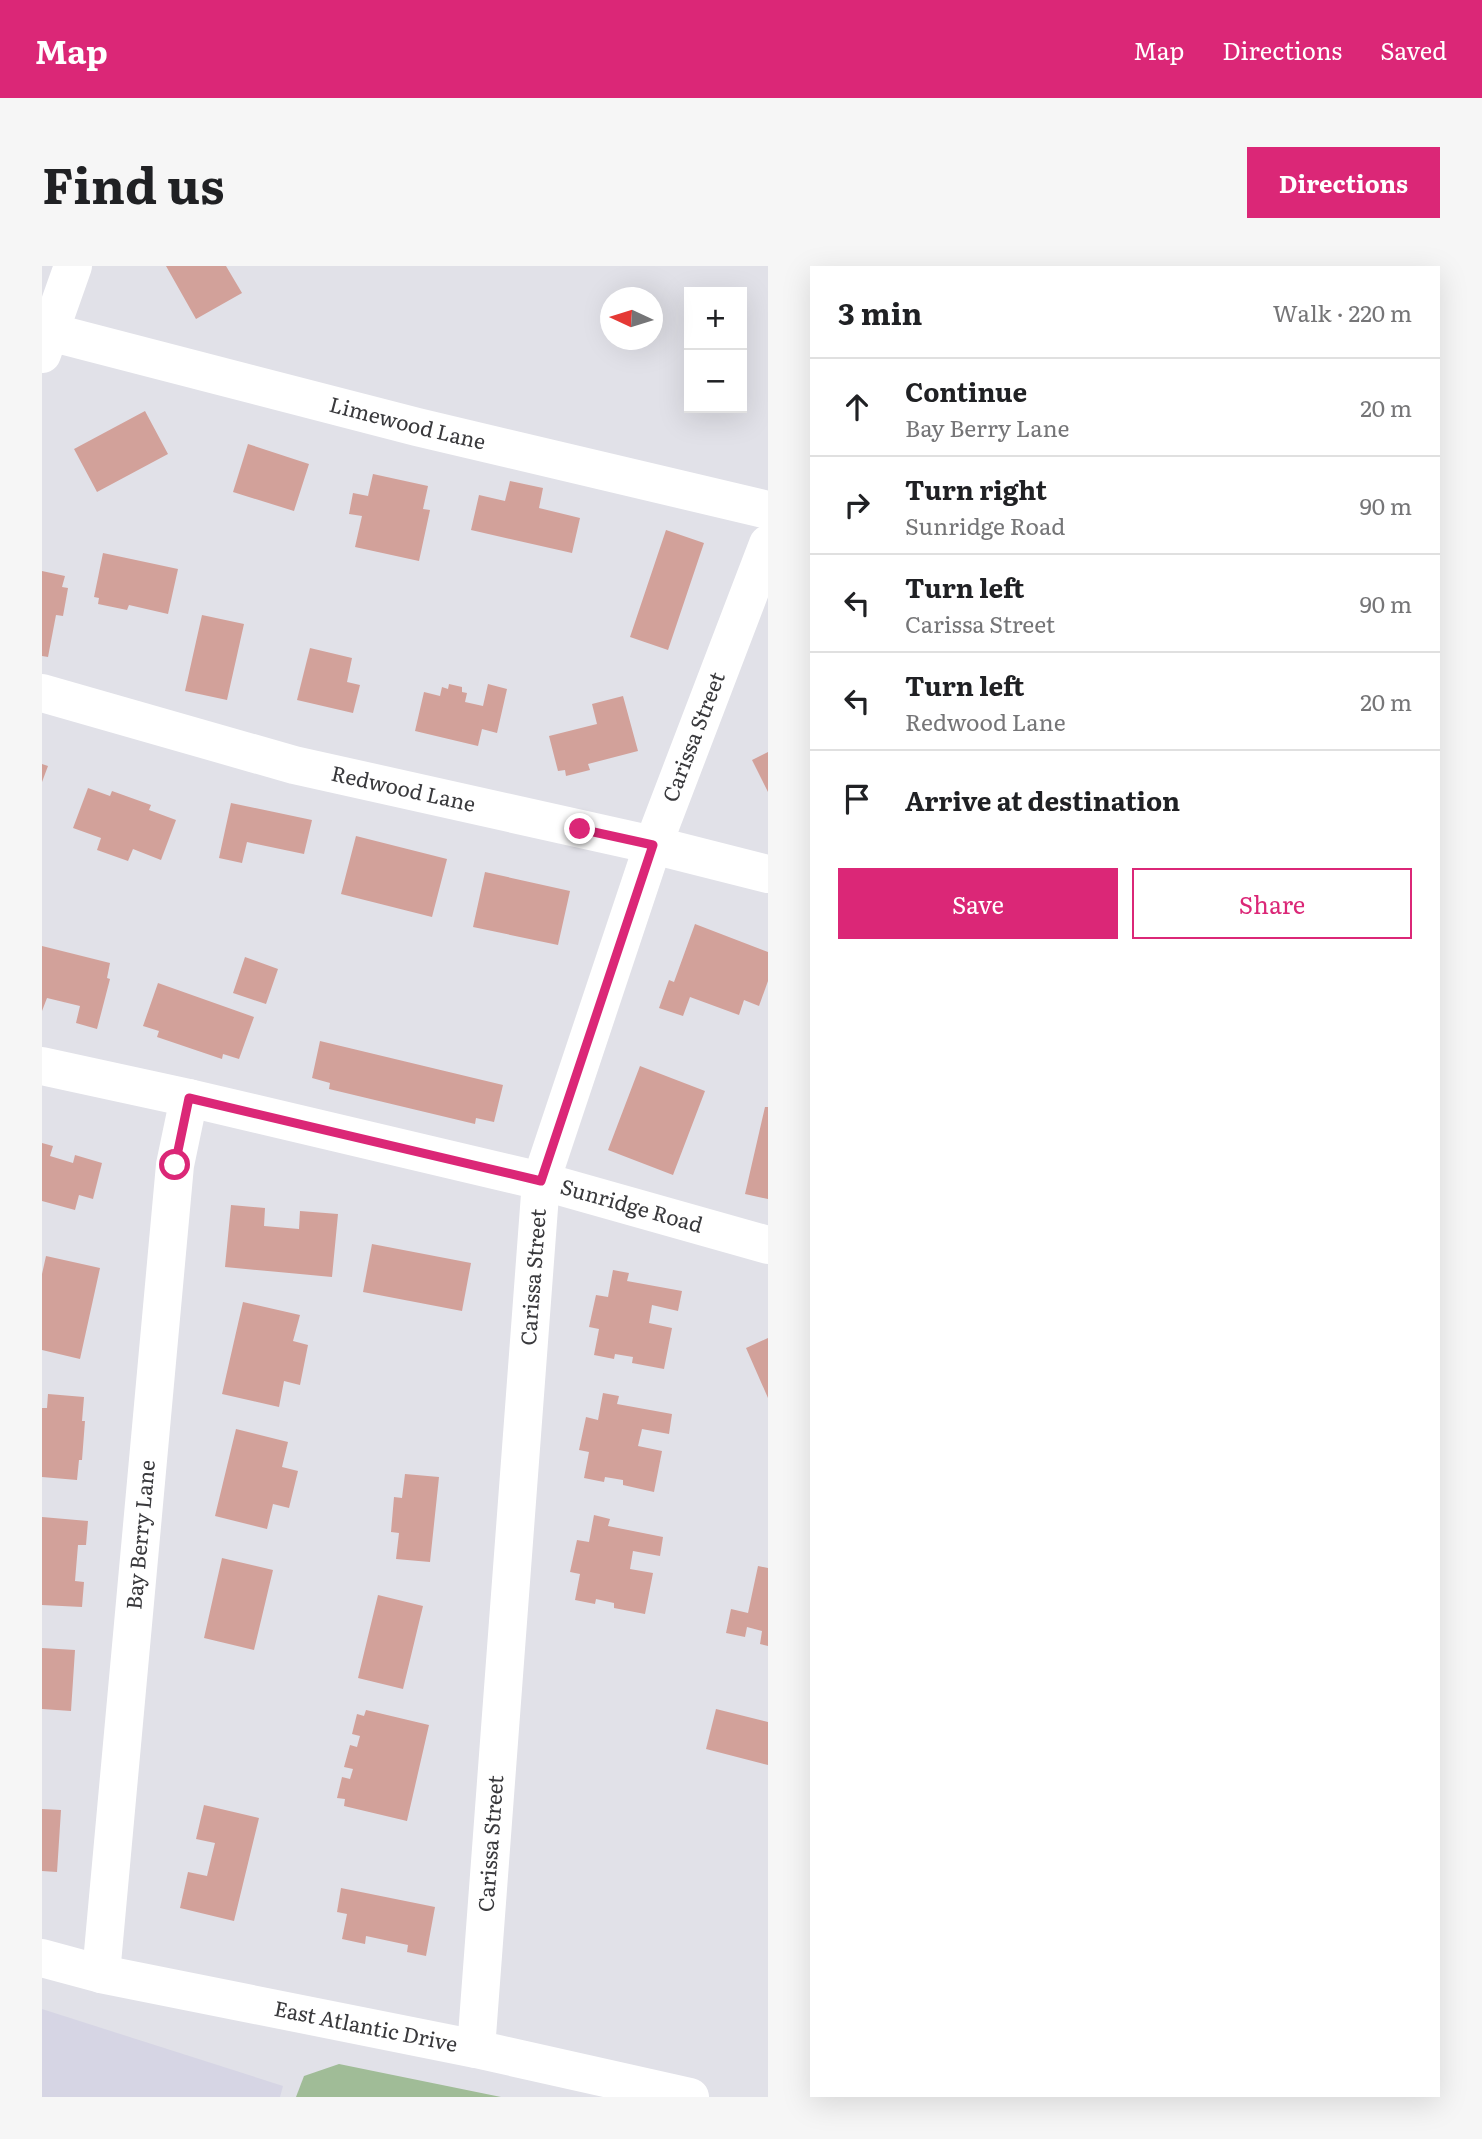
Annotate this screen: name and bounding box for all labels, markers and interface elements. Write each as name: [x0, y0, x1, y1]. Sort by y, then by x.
text: Map: [35, 25, 108, 74]
text: Map: [1133, 32, 1184, 67]
text: Directions: [1222, 32, 1342, 67]
text: Saved: [1380, 32, 1447, 67]
text: Find us: [42, 146, 225, 219]
button: Directions: [1247, 147, 1440, 218]
north arrow: [600, 287, 663, 350]
map controls: [684, 287, 747, 413]
button: +: [684, 287, 747, 350]
text: 3 min: [838, 290, 922, 334]
text: Walk · 220 m: [1273, 295, 1412, 329]
button: −: [684, 350, 747, 413]
text: Continue: [905, 371, 1027, 410]
street label: Limewood Lane: [327, 387, 489, 456]
icon: ahead: [838, 388, 876, 426]
text: 20 m: [1360, 390, 1412, 424]
text: Bay Berry Lane: [905, 410, 1070, 444]
text: Turn right: [905, 469, 1047, 508]
icon: right: [838, 486, 876, 524]
text: 90 m: [1360, 488, 1412, 522]
text: Sunridge Road: [905, 508, 1065, 542]
text: Turn left: [905, 567, 1024, 606]
icon: left: [838, 584, 876, 622]
text: 90 m: [1360, 586, 1412, 620]
text: Carissa Street: [905, 606, 1055, 640]
text: Turn left: [905, 665, 1024, 704]
street label: Carissa Street: [653, 666, 731, 806]
icon: left: [838, 682, 876, 720]
text: 20 m: [1360, 684, 1412, 718]
text: Redwood Lane: [905, 704, 1066, 738]
street label: Redwood Lane: [329, 756, 479, 818]
icon: arrive: [838, 780, 876, 818]
text: Arrive at destination: [905, 780, 1180, 819]
route end: [564, 813, 595, 844]
button: Save: [838, 868, 1118, 939]
button: Share: [1132, 868, 1412, 939]
route start: [159, 1149, 190, 1180]
street label: Sunridge Road: [557, 1169, 707, 1239]
street label: Carissa Street: [511, 1207, 552, 1347]
street label: Bay Berry Lane: [116, 1458, 161, 1611]
street label: Carissa Street: [468, 1773, 510, 1913]
street label: East Atlantic Drive: [272, 1991, 461, 2058]

